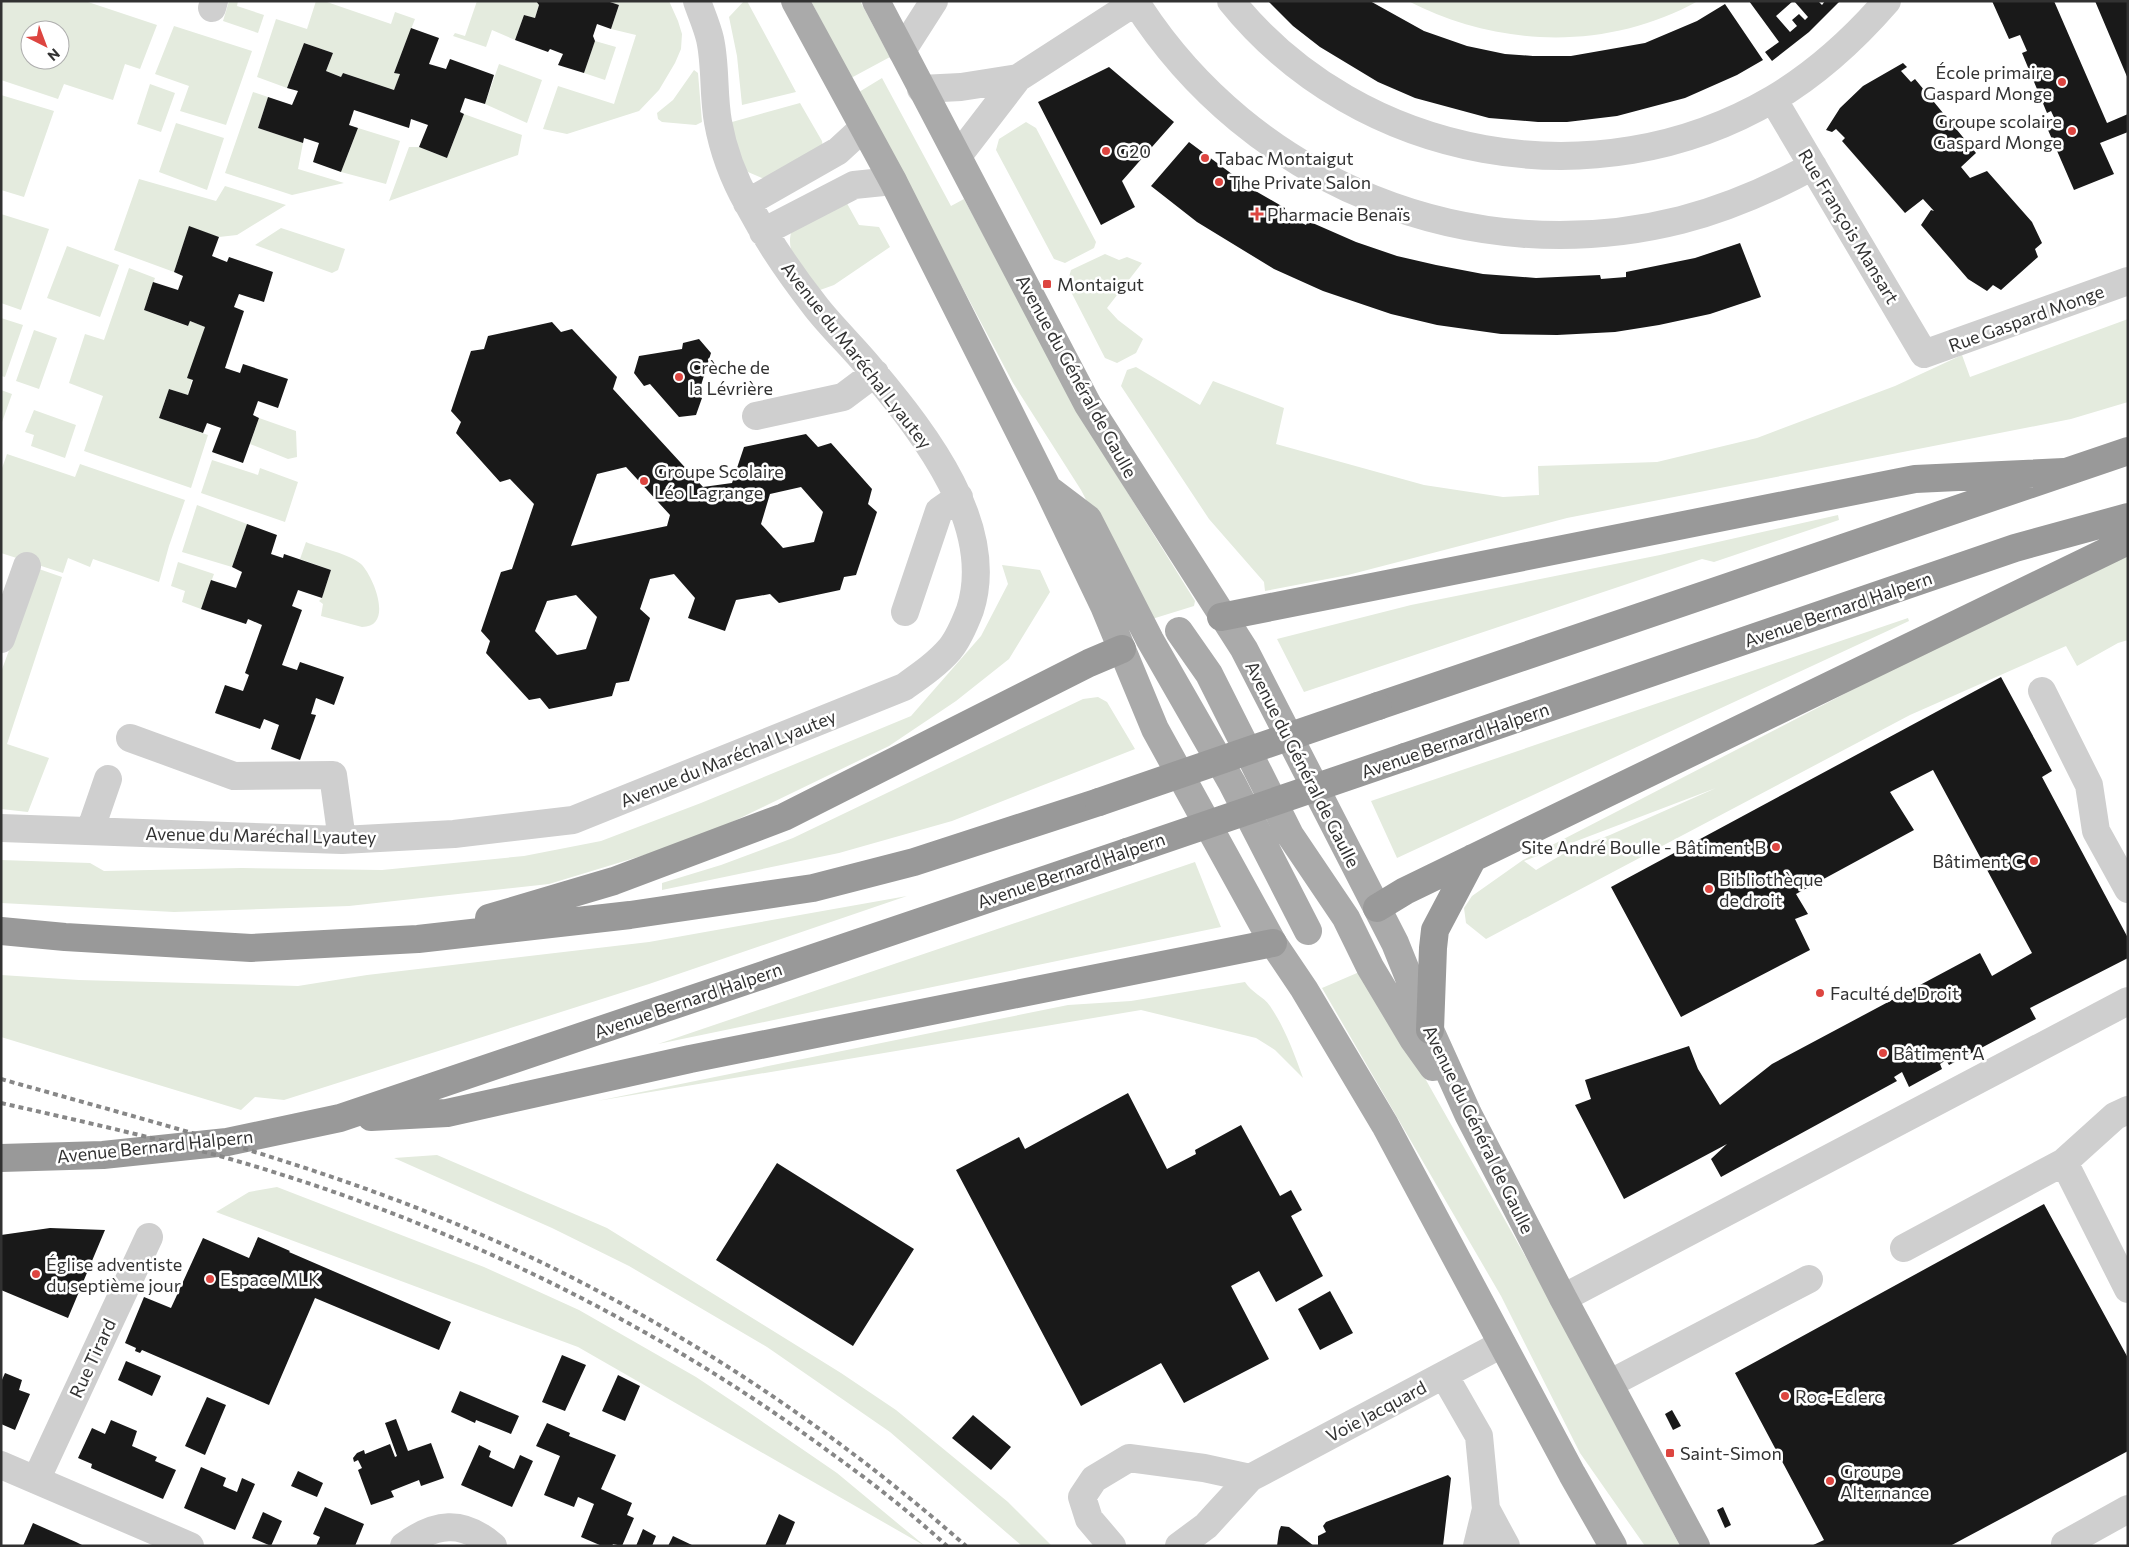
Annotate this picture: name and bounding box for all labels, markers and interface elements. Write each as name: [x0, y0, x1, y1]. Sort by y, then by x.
north arrow: [20, 20, 70, 70]
text: N: [44, 45, 64, 65]
place label: École primaire Gaspard Monge: [1923, 61, 2052, 104]
marker: École primaire Gaspard Monge: [2056, 76, 2068, 88]
place label: Groupe scolaire Gaspard Monge: [1933, 110, 2062, 153]
marker: Groupe scolaire Gaspard Monge: [2066, 125, 2078, 137]
place label: G20: [1116, 140, 1151, 162]
marker: G20: [1100, 145, 1112, 157]
street label: Rue François Mansart: [1794, 145, 1904, 307]
place label: Tabac Montaigut: [1215, 147, 1354, 169]
marker: Tabac Montaigut: [1199, 152, 1211, 164]
place label: The Private Salon: [1229, 171, 1371, 193]
marker: The Private Salon: [1213, 176, 1225, 188]
place label: Pharmacie Benaïs: [1267, 203, 1410, 225]
marker: Pharmacie Benaïs: [1251, 208, 1263, 220]
street label: Avenue du Maréchal Lyautey: [777, 257, 937, 453]
street label: Avenue du Général de Gaulle: [1012, 271, 1142, 481]
place label: Montaigut: [1057, 273, 1144, 295]
marker: Montaigut: [1041, 278, 1053, 290]
street label: Rue Gaspard Monge: [1945, 280, 2107, 356]
place label: Crèche de la Lévrière: [689, 356, 773, 399]
marker: Crèche de la Lévrière: [673, 371, 685, 383]
place label: Groupe Scolaire Léo Lagrange: [654, 460, 784, 503]
marker: Groupe Scolaire Léo Lagrange: [638, 475, 650, 487]
street label: Avenue Bernard Halpern: [1741, 566, 1935, 652]
street label: Avenue du Général de Gaulle: [1241, 657, 1365, 871]
street label: Avenue Bernard Halpern: [1358, 697, 1552, 783]
street label: Avenue du Maréchal Lyautey: [617, 705, 839, 811]
street label: Avenue du Maréchal Lyautey: [145, 822, 377, 848]
street label: Avenue Bernard Halpern: [974, 827, 1168, 913]
place label: Site André Boulle - Bâtiment B: [1521, 836, 1766, 858]
marker: Site André Boulle - Bâtiment B: [1770, 841, 1782, 853]
place label: Bâtiment C: [1932, 850, 2024, 872]
marker: Bâtiment C: [2028, 855, 2040, 867]
place label: Bibliothèque de droit: [1719, 868, 1823, 911]
marker: Bibliothèque de droit: [1703, 883, 1715, 895]
street label: Avenue Bernard Halpern: [591, 957, 785, 1043]
place label: Faculté de Droit: [1830, 982, 1959, 1004]
marker: Faculté de Droit: [1814, 987, 1826, 999]
street label: Avenue du Général de Gaulle: [1419, 1021, 1539, 1237]
place label: Bâtiment A: [1893, 1042, 1985, 1064]
marker: Bâtiment A: [1877, 1047, 1889, 1059]
street label: Avenue Bernard Halpern: [56, 1125, 254, 1167]
place label: Église adventiste du septième jour: [46, 1253, 182, 1296]
marker: Église adventiste du septième jour: [30, 1268, 42, 1280]
place label: Espace MLK: [220, 1268, 320, 1290]
marker: Espace MLK: [204, 1273, 216, 1285]
street label: Rue Tirard: [64, 1315, 120, 1401]
street label: Voie Jacquard: [1322, 1375, 1430, 1447]
place label: Roc-Eclerc: [1795, 1385, 1883, 1407]
marker: Roc-Eclerc: [1779, 1390, 1791, 1402]
place label: Saint-Simon: [1680, 1442, 1782, 1464]
marker: Saint-Simon: [1664, 1447, 1676, 1459]
place label: Groupe Alternance: [1840, 1460, 1929, 1503]
marker: Groupe Alternance: [1824, 1475, 1836, 1487]

